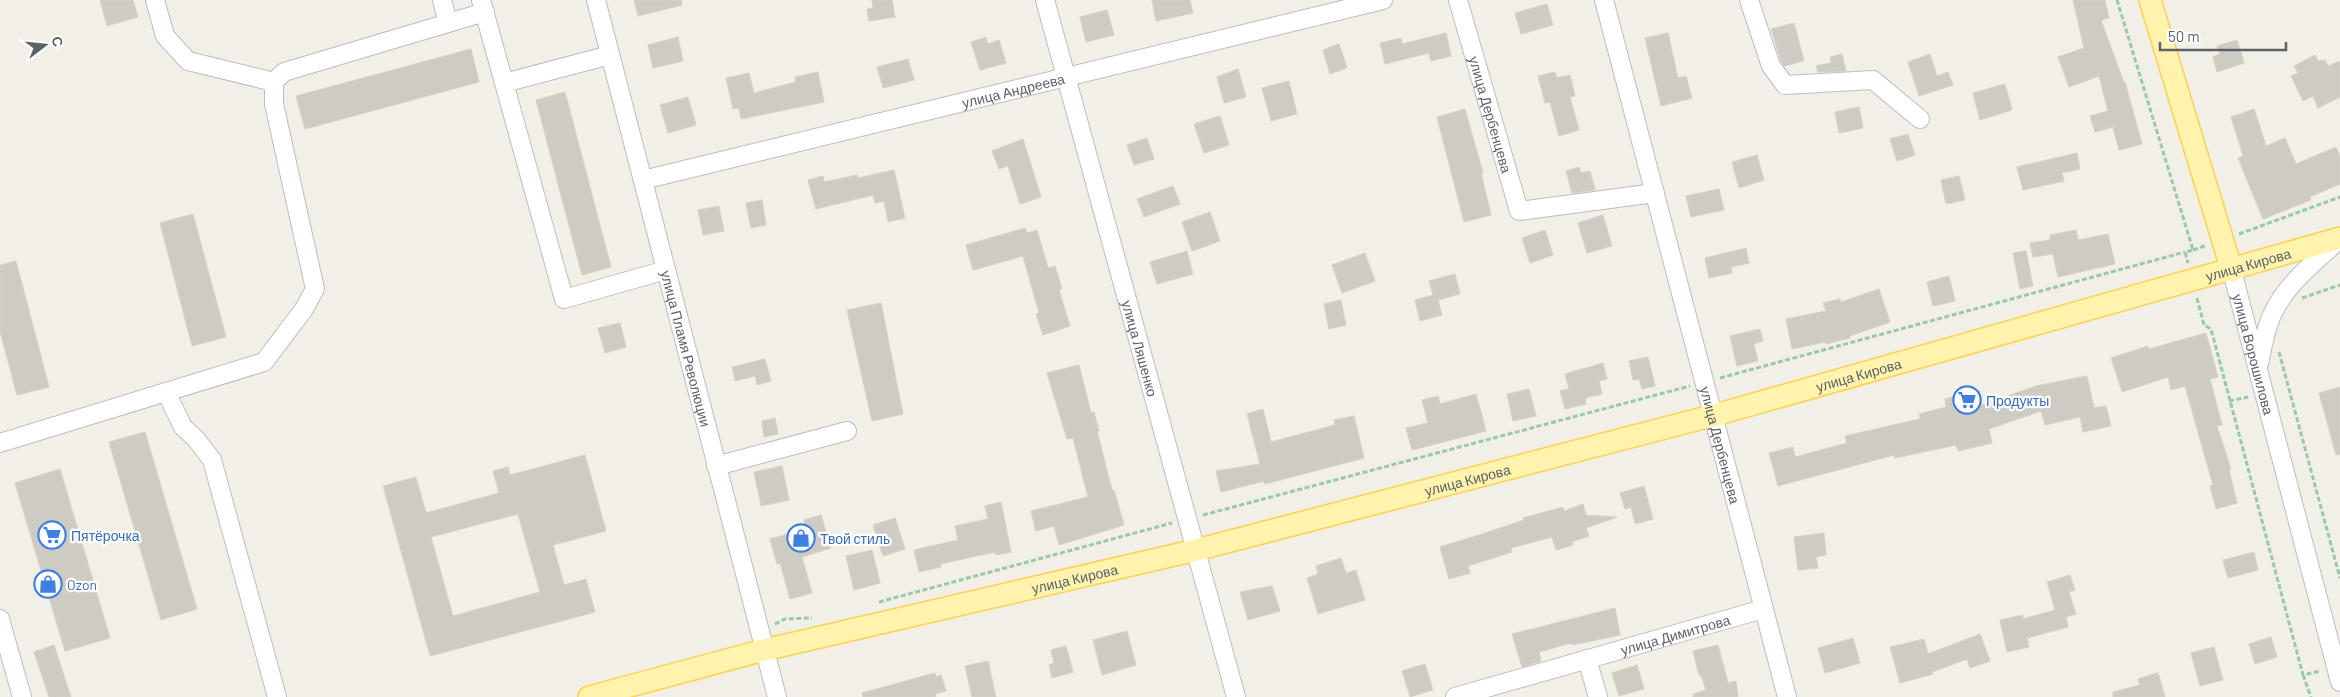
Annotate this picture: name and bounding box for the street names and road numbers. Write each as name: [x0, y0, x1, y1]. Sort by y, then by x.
street label: улица Дербенцева: [1466, 54, 1516, 175]
street label: улица Андреева: [960, 69, 1066, 111]
street label: улица Кирова: [2203, 244, 2293, 284]
street label: улица Пламя Революции: [658, 268, 715, 429]
street label: улица Ворошилова: [2230, 292, 2278, 417]
street label: улица Ляшенко: [1119, 298, 1162, 398]
street label: улица Кирова: [1814, 354, 1903, 395]
street label: улица Дербенцева: [1697, 384, 1744, 506]
street label: улица Кирова: [1423, 460, 1512, 499]
street label: улица Кирова: [1030, 560, 1120, 596]
street label: улица Димитрова: [1618, 610, 1732, 658]

